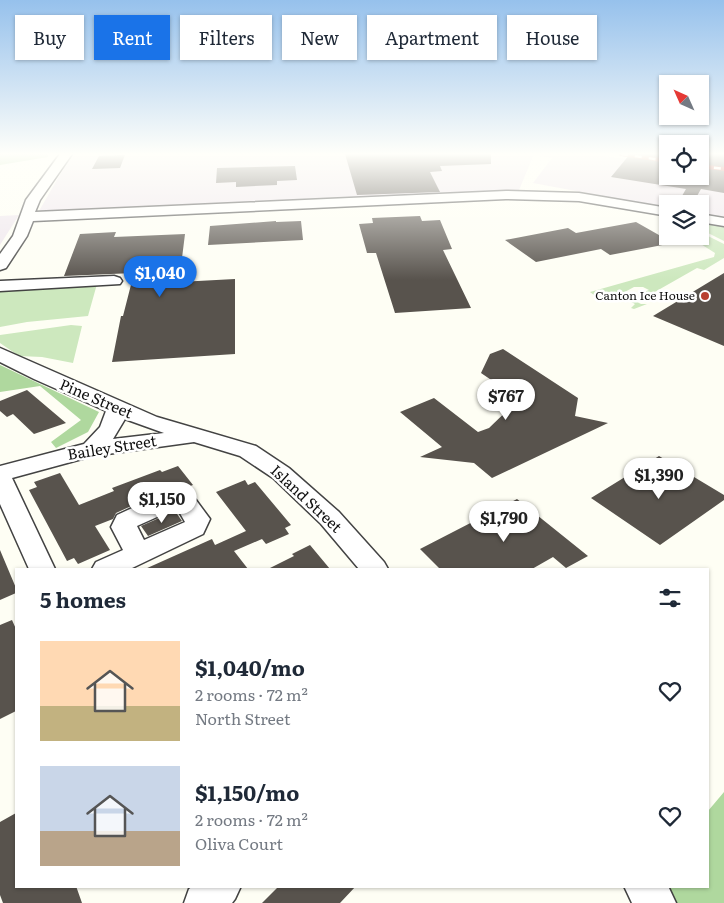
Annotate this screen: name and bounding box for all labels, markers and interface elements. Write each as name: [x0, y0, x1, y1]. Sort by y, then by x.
chip: Buy: [15, 15, 84, 60]
chip: Rent: [94, 15, 170, 60]
chip: Filters: [180, 15, 272, 60]
chip: New: [282, 15, 357, 60]
chip: Apartment: [367, 15, 497, 60]
chip: House: [507, 15, 597, 60]
north arrow: [659, 75, 709, 125]
map controls: [659, 75, 709, 245]
button: locate: [659, 135, 709, 185]
button: layers: [659, 195, 709, 245]
pin: $1,040: [119, 256, 201, 298]
text: $1,040: [135, 260, 185, 284]
place label: Canton Ice House: [595, 286, 695, 304]
marker: Canton Ice House: [699, 290, 711, 302]
street label: Pine Street: [56, 372, 137, 423]
pin: $767: [476, 378, 536, 421]
text: $767: [488, 383, 524, 407]
street label: Bailey Street: [66, 428, 158, 465]
pin: $1,390: [618, 458, 700, 500]
street label: Island Street: [266, 459, 348, 537]
text: $1,390: [634, 462, 684, 486]
pin: $1,150: [121, 482, 203, 524]
text: $1,150: [139, 486, 185, 510]
pin: $1,790: [463, 500, 545, 543]
text: $1,790: [480, 505, 528, 529]
text: 5 homes: [40, 583, 126, 614]
icon: filters: [656, 584, 684, 612]
text: $1,040/mo: [195, 651, 305, 682]
icon: home: [80, 661, 140, 721]
icon: heart: [656, 677, 684, 705]
text: 2 rooms · 72 m²: [195, 682, 308, 706]
text: North Street: [195, 706, 290, 730]
text: $1,150/mo: [195, 776, 299, 807]
icon: home: [80, 786, 140, 846]
icon: heart: [656, 802, 684, 830]
text: 2 rooms · 72 m²: [195, 807, 308, 831]
text: Oliva Court: [195, 831, 283, 855]

